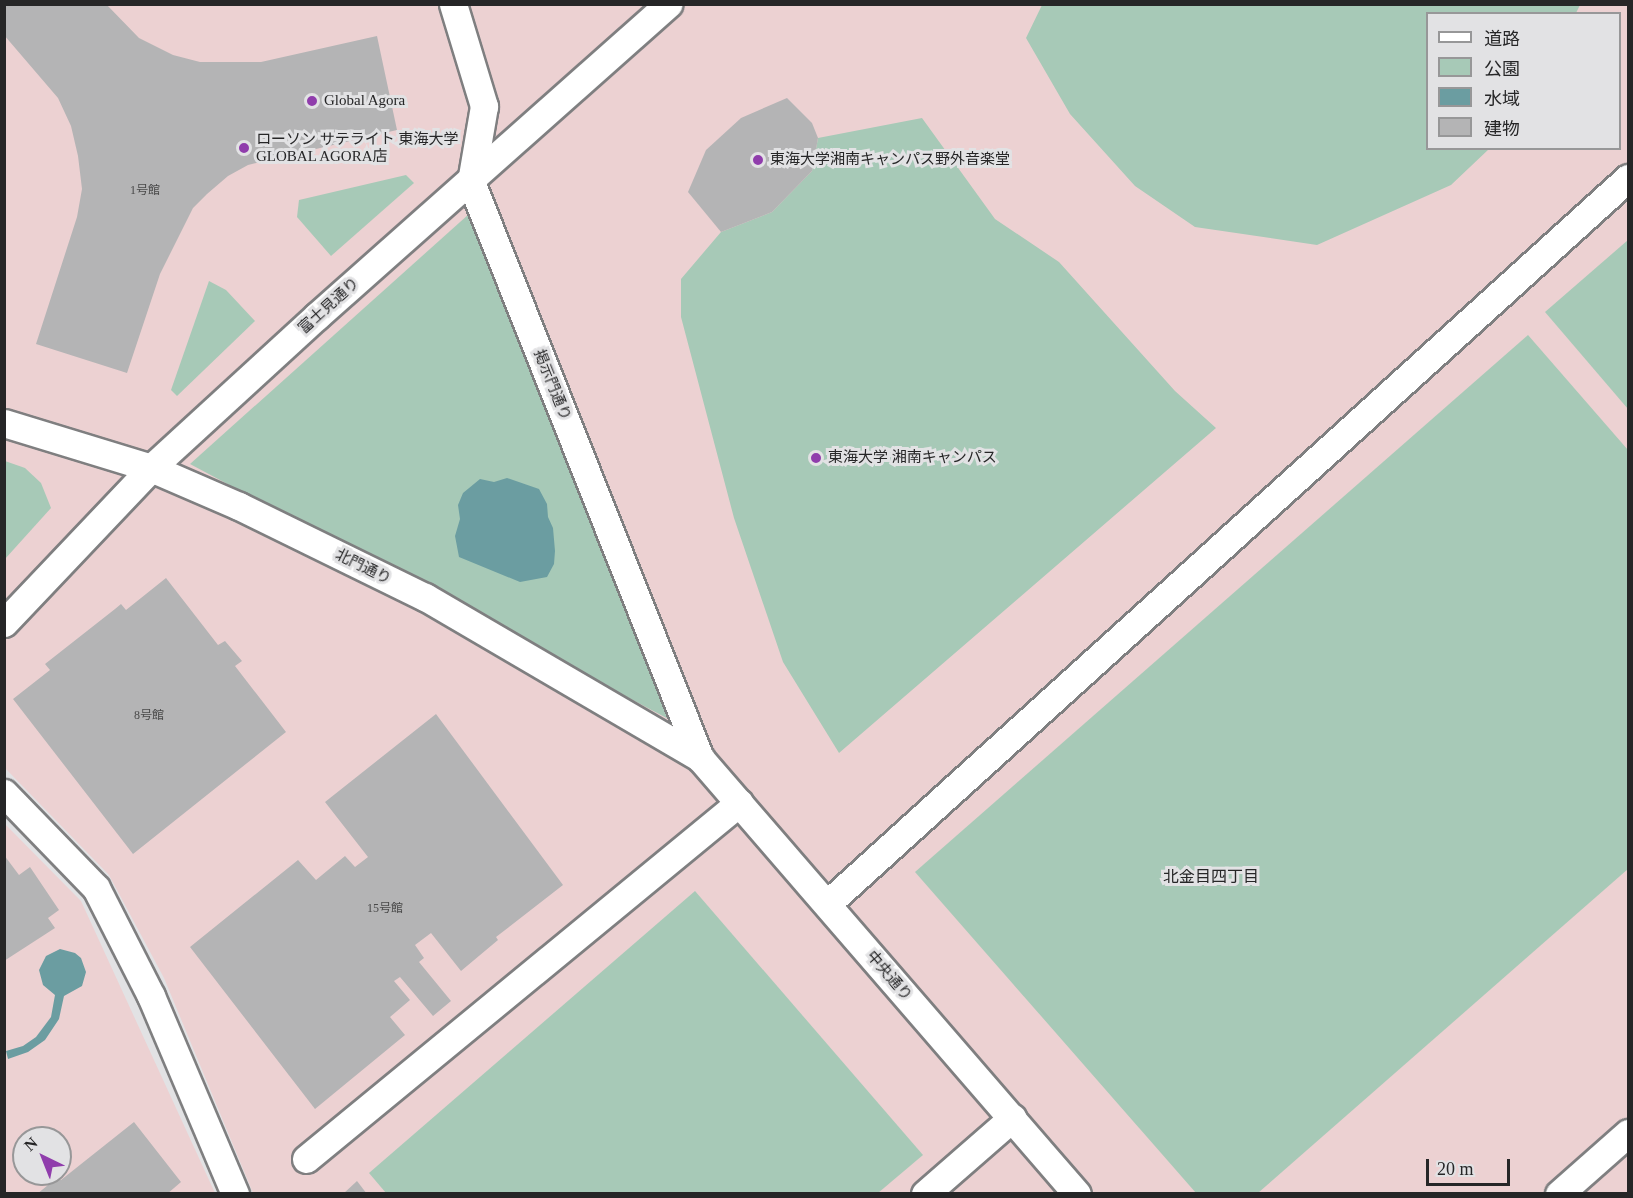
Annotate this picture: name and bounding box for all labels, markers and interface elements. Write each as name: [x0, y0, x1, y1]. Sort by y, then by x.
legend: [1426, 12, 1621, 150]
text: 道路: [1484, 29, 1520, 49]
text: 公園: [1484, 59, 1520, 79]
text: 水域: [1484, 89, 1520, 109]
place label: Global Agora: [324, 92, 406, 110]
marker: Global Agora: [305, 94, 319, 108]
text: 建物: [1484, 119, 1520, 139]
place label: ローソン サテライト 東海大学 GLOBAL AGORA店: [256, 130, 458, 165]
marker: ローソン サテライト 東海大学 GLOBAL AGORA店: [237, 141, 251, 155]
place label: 東海大学湘南キャンパス野外音楽堂: [770, 151, 1010, 169]
marker: 東海大学湘南キャンパス野外音楽堂: [751, 153, 765, 167]
house number: 1号館: [130, 184, 160, 198]
street label: 富士見通り: [295, 274, 363, 338]
street label: 掲示門通り: [530, 347, 574, 423]
place label: 東海大学 湘南キャンパス: [828, 449, 997, 467]
marker: 東海大学 湘南キャンパス: [809, 451, 823, 465]
street label: 北門通り: [332, 546, 394, 588]
house number: 8号館: [134, 709, 164, 723]
district label: 北金目四丁目: [1163, 867, 1259, 887]
house number: 15号館: [367, 902, 403, 916]
street label: 中央通り: [863, 947, 915, 1005]
north arrow: [12, 1126, 72, 1186]
text: N: [21, 1134, 41, 1154]
scale bar: [1429, 1147, 1513, 1185]
text: 20 m: [1437, 1159, 1474, 1179]

